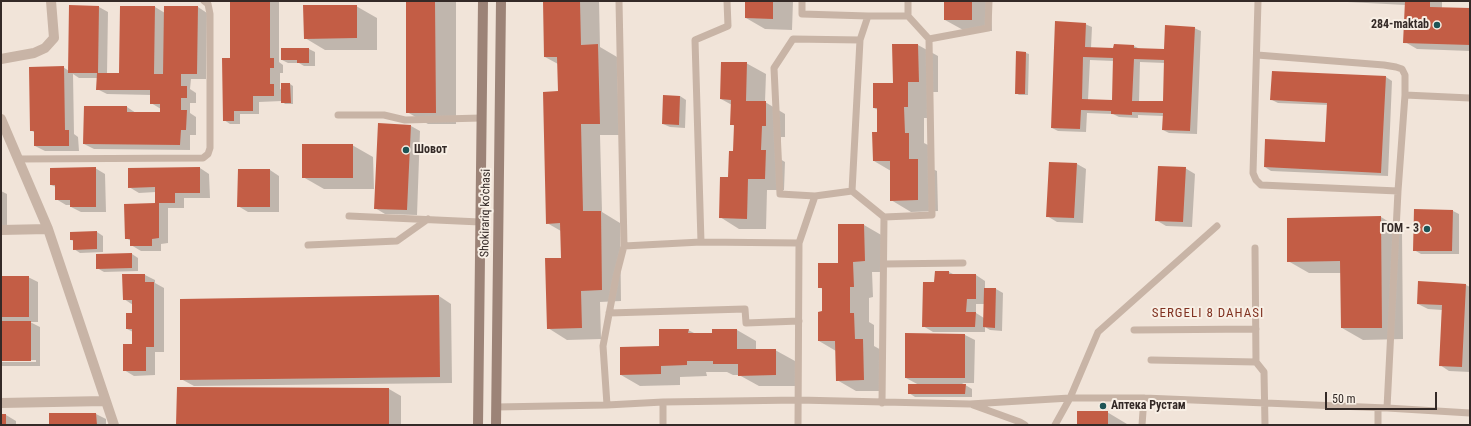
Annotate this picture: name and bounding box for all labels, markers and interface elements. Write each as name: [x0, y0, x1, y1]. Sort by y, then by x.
place label: 284-maktab: [1371, 18, 1429, 32]
marker: 284-maktab: [1432, 20, 1442, 30]
place label: Шовот: [414, 143, 447, 157]
marker: Шовот: [401, 145, 411, 155]
street label: Shokirariq ko'chasi: [478, 169, 494, 257]
place label: ГОМ - 3: [1381, 222, 1419, 236]
marker: ГОМ - 3: [1422, 224, 1432, 234]
district label: SERGELI 8 DAHASI: [1152, 306, 1264, 322]
scale bar: [1327, 384, 1439, 410]
text: 50 m: [1332, 392, 1356, 406]
place label: Аптека Рустам: [1111, 399, 1186, 413]
marker: Аптека Рустам: [1098, 401, 1108, 411]

